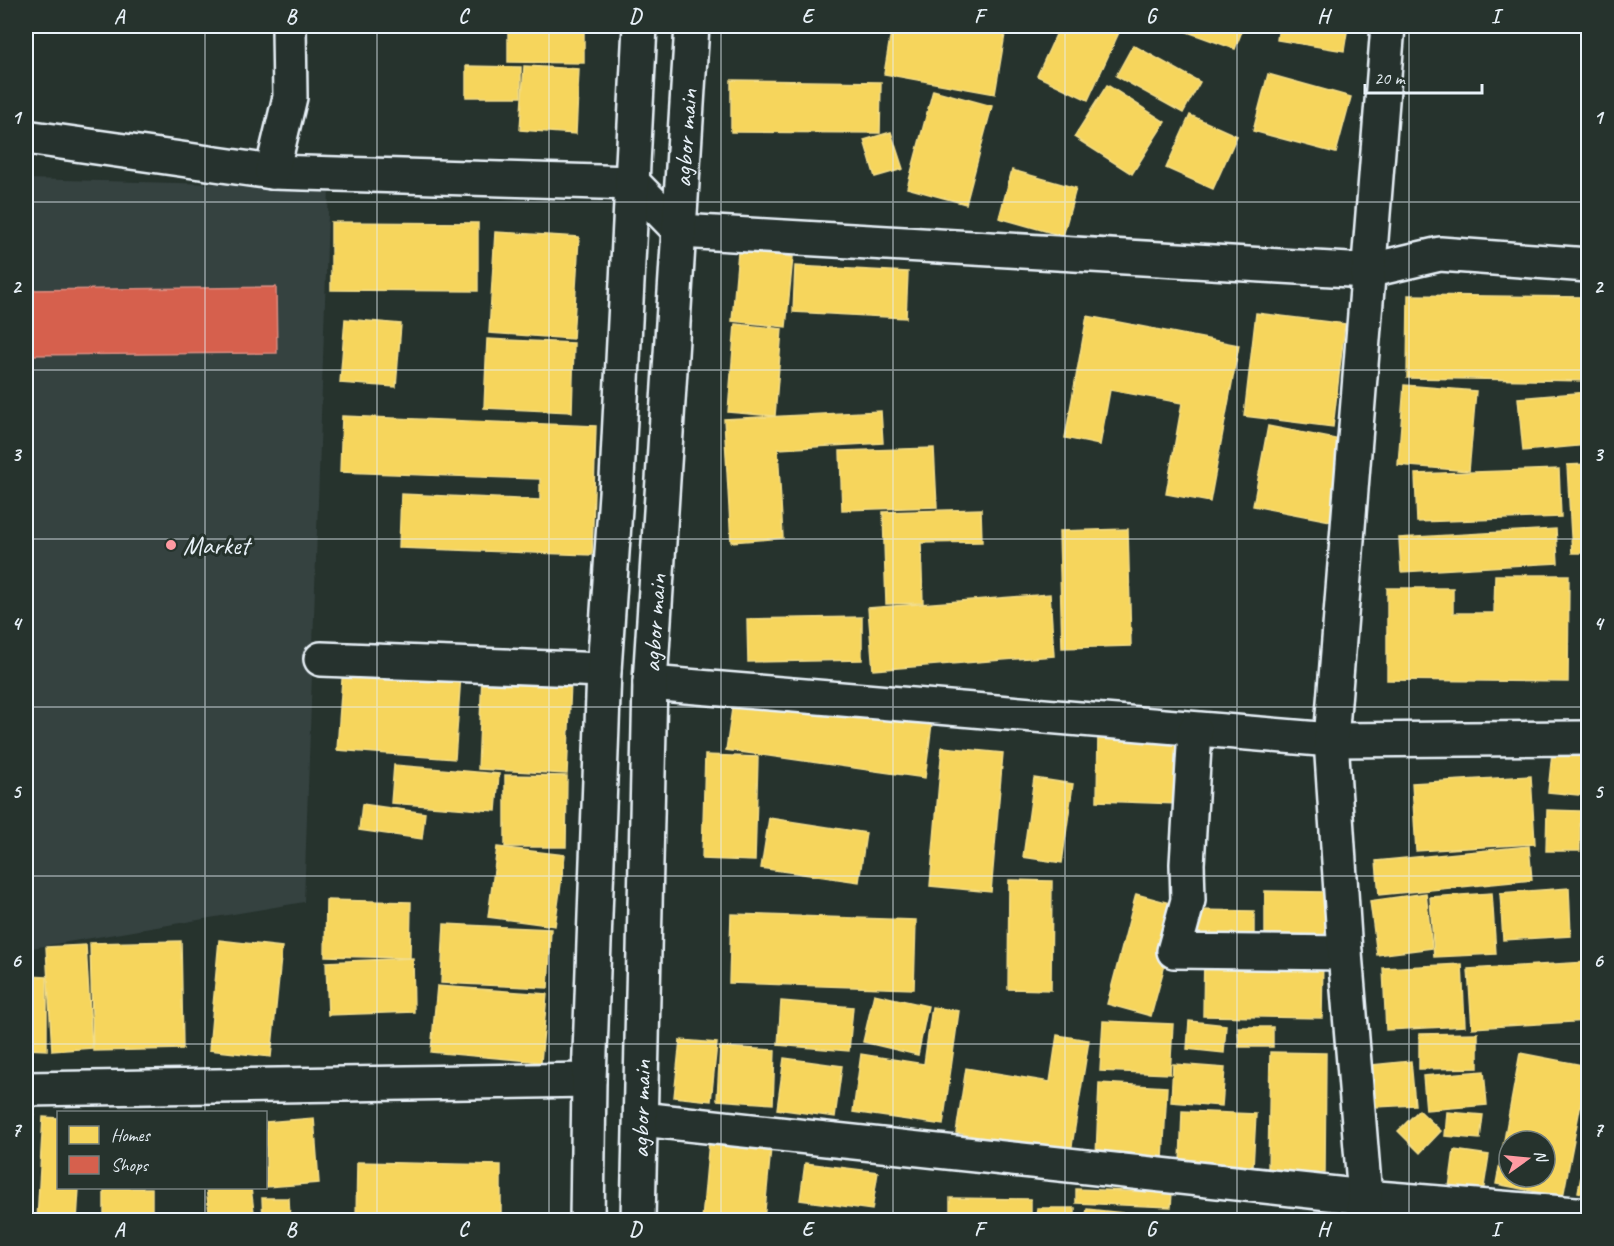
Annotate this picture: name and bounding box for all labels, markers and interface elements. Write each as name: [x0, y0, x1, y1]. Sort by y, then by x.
text: A: [114, 4, 126, 29]
text: B: [286, 4, 298, 29]
text: C: [458, 4, 470, 29]
text: D: [629, 4, 643, 29]
text: E: [802, 4, 816, 29]
text: F: [974, 4, 988, 29]
text: G: [1146, 4, 1159, 29]
text: H: [1317, 4, 1332, 29]
text: I: [1491, 4, 1504, 29]
scale bar: [1365, 57, 1482, 95]
text: 20 m: [1374, 67, 1407, 89]
street label: agbor main: [666, 88, 705, 189]
text: 1: [12, 105, 23, 130]
text: 1: [1594, 105, 1605, 130]
text: 2: [12, 274, 23, 299]
text: 2: [1594, 274, 1605, 299]
text: 3: [12, 442, 23, 467]
text: 3: [1594, 442, 1605, 467]
place label: Market: [183, 529, 252, 562]
marker: Market: [164, 538, 178, 552]
street label: agbor main: [635, 573, 674, 674]
text: 4: [12, 611, 24, 636]
text: 4: [1594, 611, 1606, 636]
text: 5: [12, 779, 23, 804]
text: 5: [1594, 779, 1605, 804]
text: 6: [11, 948, 22, 973]
text: 6: [1593, 948, 1604, 973]
street label: agbor main: [623, 1059, 659, 1159]
legend: [57, 1111, 267, 1189]
text: 7: [12, 1117, 23, 1142]
text: 7: [1594, 1117, 1605, 1142]
text: Homes: [111, 1124, 151, 1146]
north arrow: [1497, 1129, 1557, 1189]
text: N: [1530, 1148, 1552, 1166]
text: Shops: [111, 1154, 150, 1176]
text: A: [114, 1217, 126, 1242]
text: B: [286, 1217, 298, 1242]
text: C: [458, 1217, 470, 1242]
text: D: [629, 1217, 643, 1242]
text: E: [802, 1217, 816, 1242]
text: F: [974, 1217, 988, 1242]
text: G: [1146, 1217, 1159, 1242]
text: H: [1317, 1217, 1332, 1242]
text: I: [1491, 1217, 1504, 1242]

